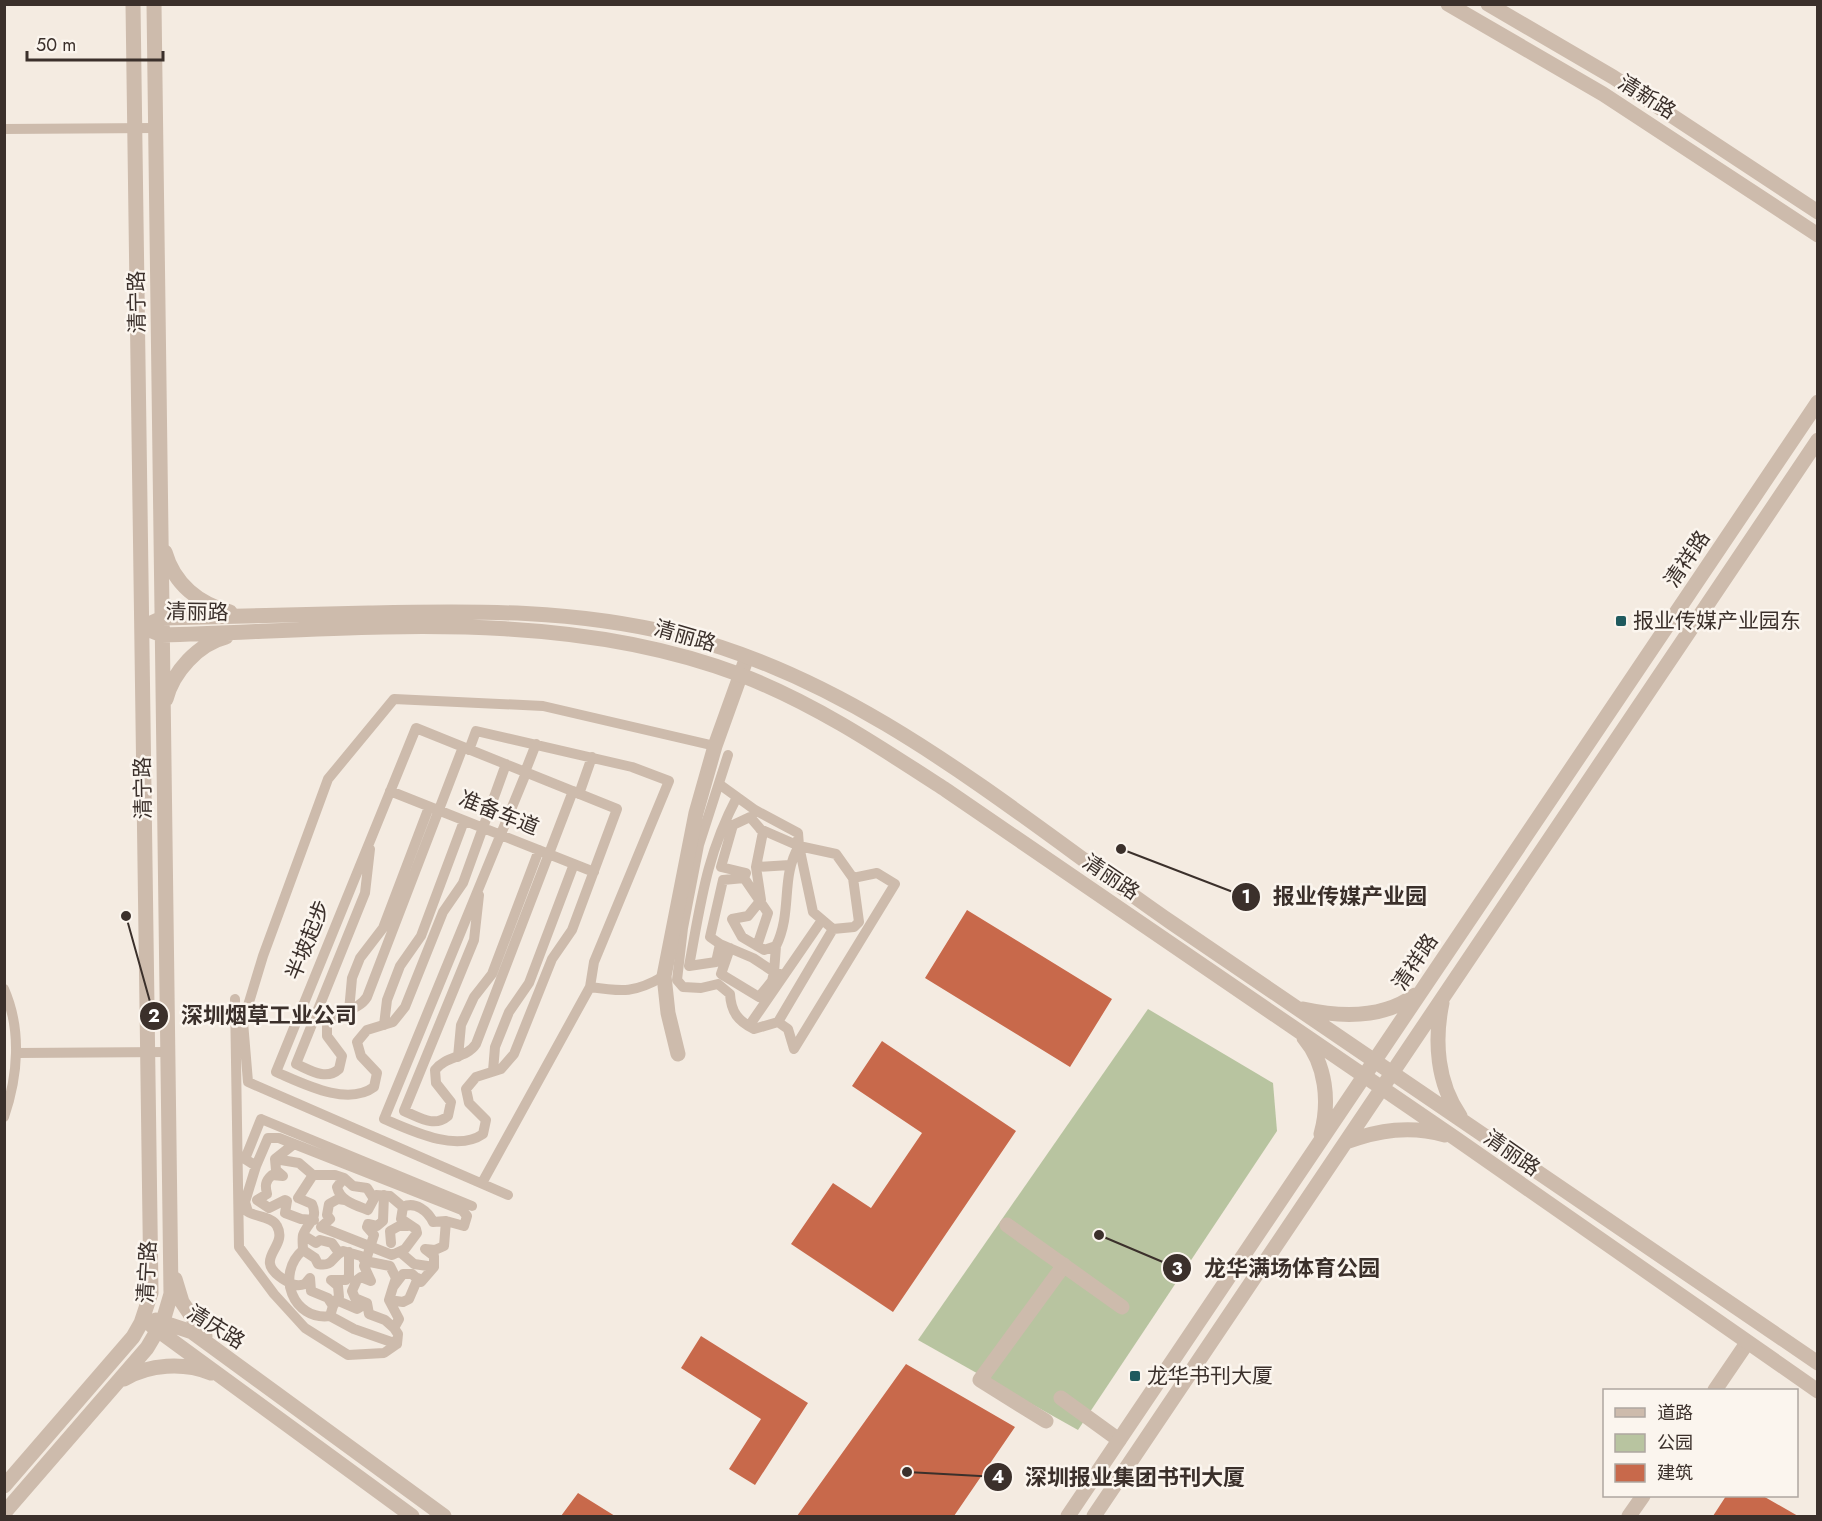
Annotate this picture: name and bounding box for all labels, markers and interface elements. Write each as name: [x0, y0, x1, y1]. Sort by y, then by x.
scale bar: [27, 24, 164, 62]
text: 50 m: [36, 32, 76, 58]
street label: 清新路: [1612, 68, 1682, 126]
street label: 清宁路: [121, 270, 153, 334]
street label: 清祥路: [1657, 524, 1717, 594]
street label: 清丽路: [165, 596, 229, 628]
place label: 报业传媒产业园东: [1633, 606, 1801, 636]
street label: 清丽路: [651, 613, 719, 659]
marker: 报业传媒产业园东: [1614, 614, 1628, 628]
street label: 清宁路: [127, 756, 159, 820]
street label: 准备车道: [454, 783, 544, 843]
street label: 清丽路: [1076, 847, 1146, 907]
callout: 报业传媒产业园: [1231, 877, 1439, 917]
text: 报业传媒产业园: [1273, 880, 1427, 912]
text: 1: [1241, 884, 1251, 910]
street label: 半坡起步: [278, 895, 338, 985]
street label: 清祥路: [1385, 927, 1445, 997]
callout: 深圳烟草工业公司: [139, 996, 369, 1036]
text: 深圳烟草工业公司: [181, 999, 357, 1031]
text: 2: [148, 1003, 160, 1029]
street label: 清丽路: [1478, 1123, 1546, 1183]
street label: 清宁路: [130, 1240, 164, 1304]
callout: 龙华满场体育公园: [1162, 1248, 1392, 1288]
text: 龙华满场体育公园: [1204, 1252, 1380, 1284]
text: 3: [1171, 1256, 1183, 1282]
street label: 清庆路: [181, 1298, 251, 1356]
place label: 龙华书刊大厦: [1147, 1361, 1273, 1391]
marker: 龙华书刊大厦: [1128, 1369, 1142, 1383]
legend: [1603, 1389, 1798, 1497]
text: 道路: [1657, 1400, 1693, 1426]
text: 公园: [1657, 1430, 1693, 1456]
callout: 深圳报业集团书刊大厦: [983, 1457, 1257, 1497]
text: 建筑: [1657, 1460, 1693, 1486]
text: 深圳报业集团书刊大厦: [1025, 1461, 1245, 1493]
text: 4: [992, 1464, 1004, 1490]

